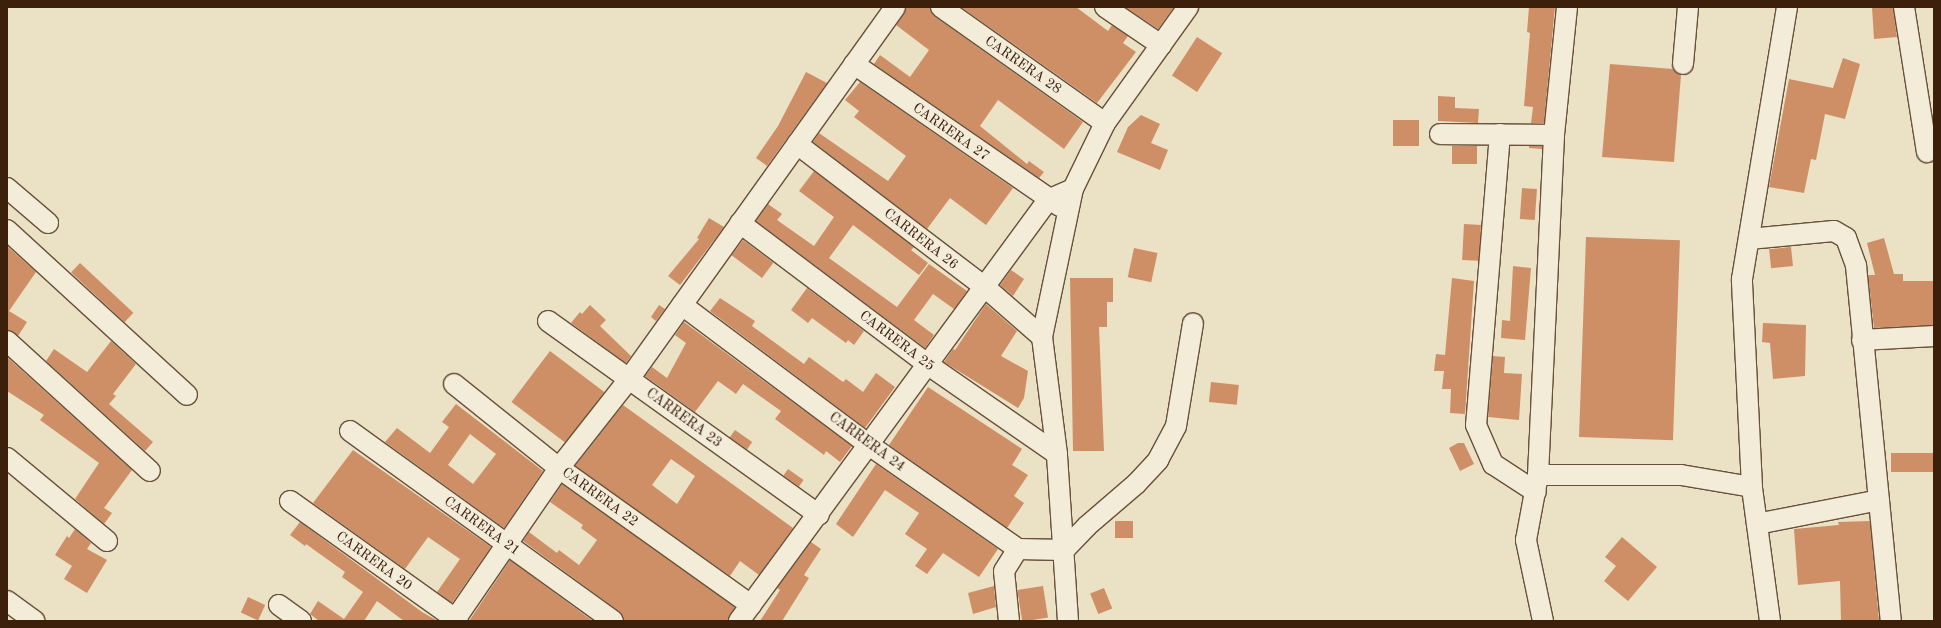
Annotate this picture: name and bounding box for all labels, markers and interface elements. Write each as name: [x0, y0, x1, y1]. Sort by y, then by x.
street label: CARRERA 28: [981, 32, 1065, 98]
street label: CARRERA 27: [909, 99, 993, 165]
street label: CARRERA 26: [880, 205, 962, 273]
street label: CARRERA 25: [856, 307, 938, 375]
street label: CARRERA 23: [643, 385, 725, 451]
street label: CARRERA 24: [826, 409, 908, 475]
street label: CARRERA 22: [559, 464, 641, 530]
street label: CARRERA 21: [441, 493, 523, 559]
street label: CARRERA 20: [333, 528, 415, 594]

